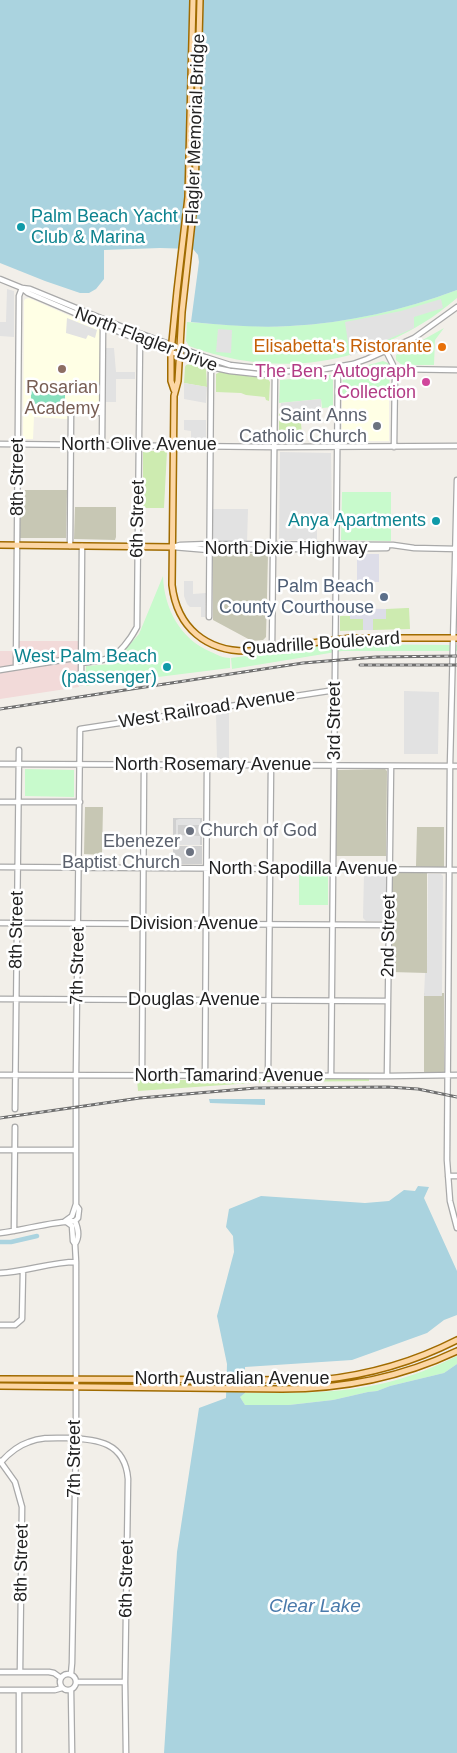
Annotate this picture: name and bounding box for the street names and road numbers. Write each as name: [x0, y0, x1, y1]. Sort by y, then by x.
street label: Flagler Memorial Bridge: [182, 33, 210, 225]
street label: North Flagler Drive: [72, 303, 220, 377]
street label: North Olive Avenue: [61, 434, 217, 456]
street label: 8th Street: [7, 438, 29, 516]
street label: 6th Street: [127, 480, 149, 558]
street label: North Dixie Highway: [204, 538, 368, 560]
street label: Quadrille Boulevard: [241, 628, 401, 660]
street label: 3rd Street: [324, 681, 346, 761]
street label: West Railroad Avenue: [117, 684, 297, 734]
street label: North Rosemary Avenue: [115, 754, 311, 776]
street label: North Sapodilla Avenue: [209, 858, 397, 880]
street label: 8th Street: [6, 891, 28, 969]
street label: 2nd Street: [377, 894, 401, 978]
street label: Division Avenue: [130, 913, 258, 935]
street label: 7th Street: [67, 927, 89, 1005]
street label: Douglas Avenue: [128, 989, 260, 1011]
street label: North Tamarind Avenue: [135, 1065, 323, 1087]
street label: North Australian Avenue: [135, 1368, 329, 1390]
street label: 7th Street: [64, 1420, 86, 1498]
street label: 8th Street: [11, 1524, 33, 1602]
street label: 6th Street: [116, 1540, 138, 1618]

